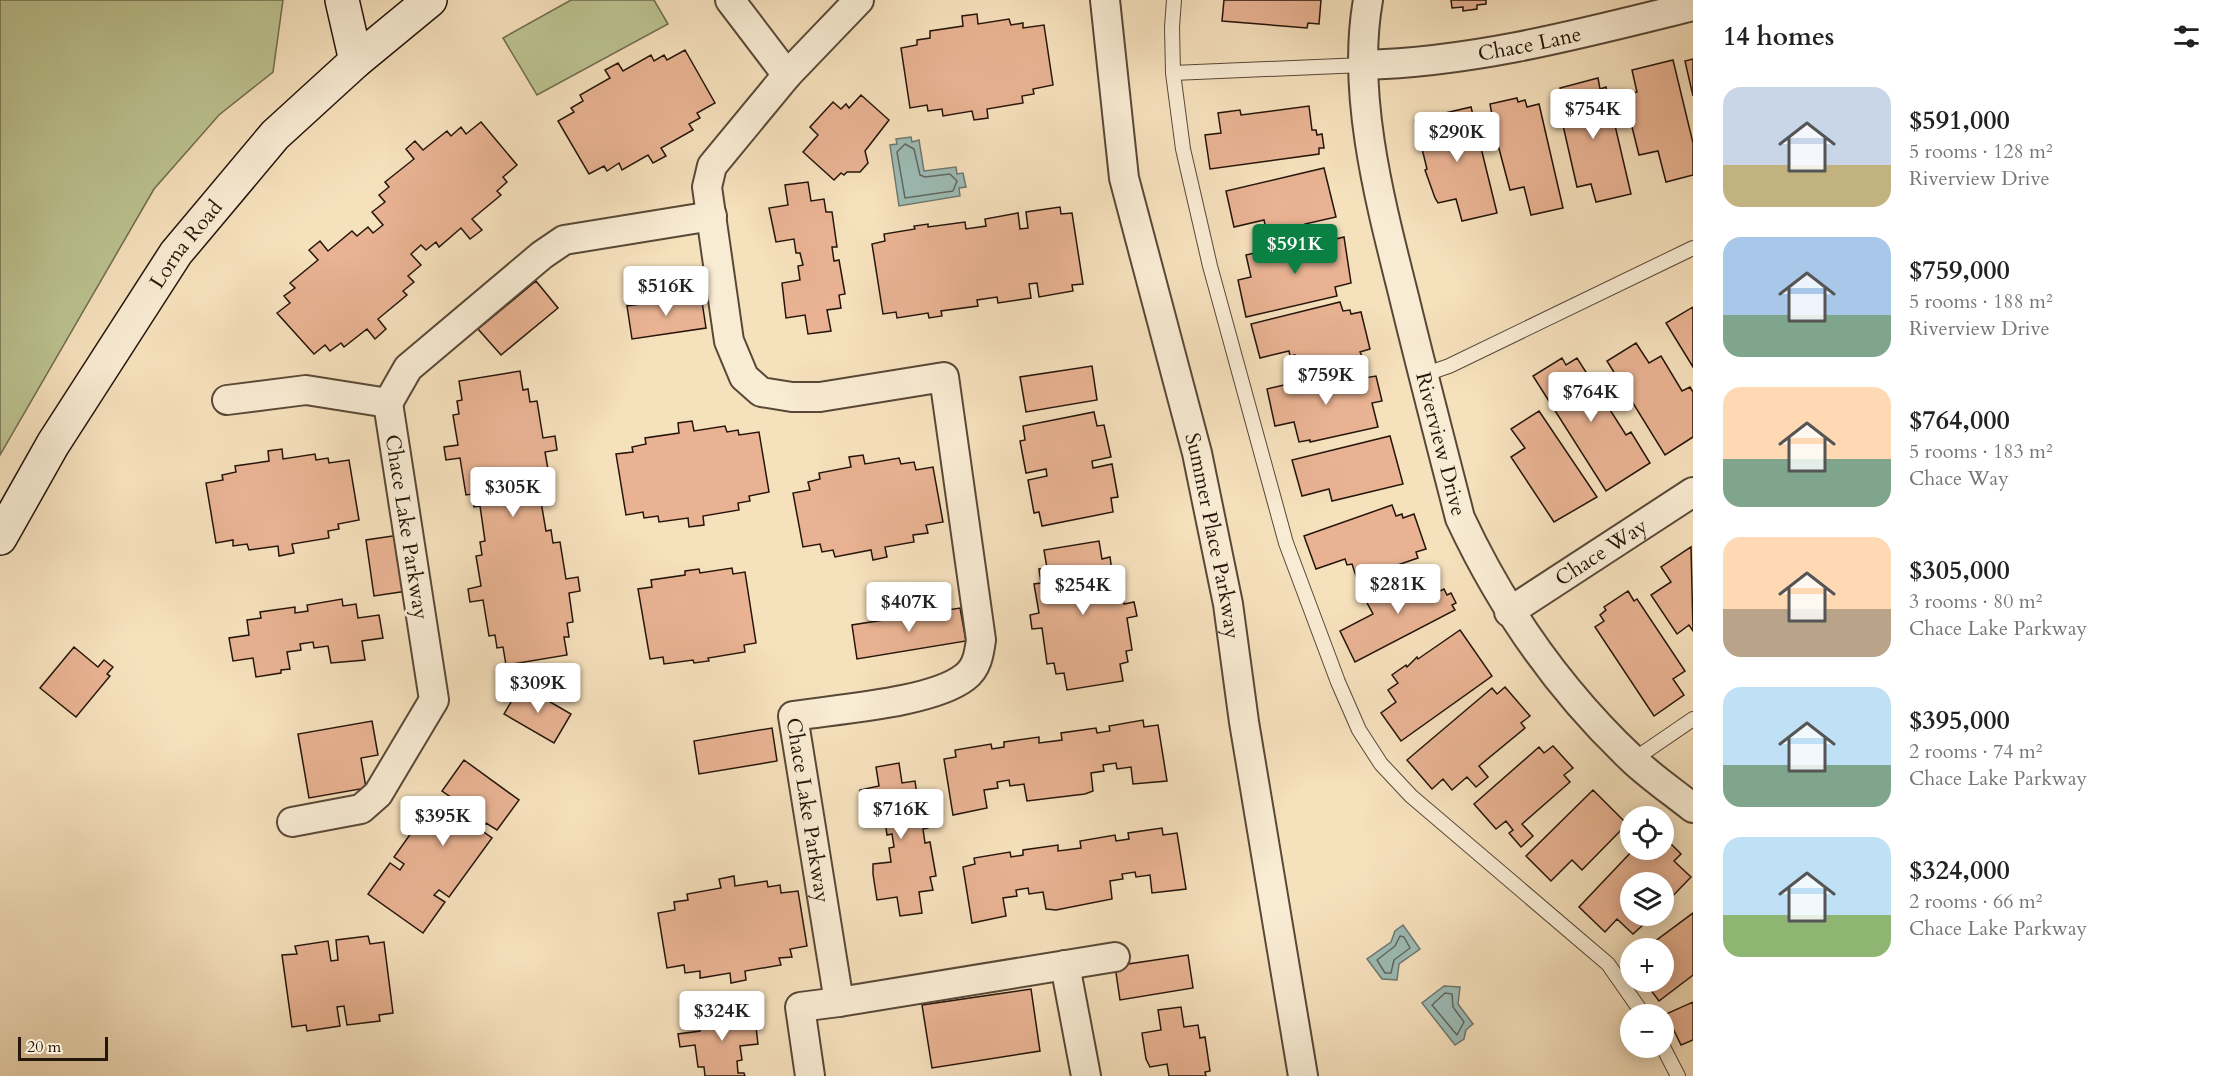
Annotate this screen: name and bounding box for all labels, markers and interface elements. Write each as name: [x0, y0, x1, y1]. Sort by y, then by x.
text: 14 homes: [1723, 19, 1834, 54]
street label: Chace Lane: [1476, 20, 1584, 69]
icon: filters: [2170, 20, 2203, 53]
pin: $754K: [1551, 89, 1635, 140]
text: $754K: [1564, 95, 1622, 122]
text: $591,000: [1909, 103, 2010, 138]
icon: home: [1771, 111, 1843, 183]
pin: $290K: [1415, 112, 1499, 163]
text: $290K: [1428, 118, 1486, 145]
text: 5 rooms · 128 m²: [1909, 138, 2053, 165]
text: Riverview Drive: [1909, 165, 2050, 192]
street label: Lorna Road: [143, 194, 229, 294]
pin: $591K: [1253, 224, 1337, 275]
text: $591K: [1266, 230, 1324, 257]
text: $759,000: [1909, 253, 2010, 288]
icon: home: [1771, 261, 1843, 333]
pin: $516K: [624, 266, 708, 317]
text: $516K: [637, 272, 695, 299]
text: 5 rooms · 188 m²: [1909, 288, 2053, 315]
text: Riverview Drive: [1909, 315, 2050, 342]
pin: $759K: [1284, 355, 1368, 406]
text: $759K: [1297, 361, 1355, 388]
street label: Riverview Drive: [1408, 369, 1473, 519]
pin: $764K: [1549, 372, 1633, 423]
text: $764K: [1562, 378, 1620, 405]
text: $764,000: [1909, 403, 2010, 438]
icon: home: [1771, 411, 1843, 483]
street label: Summer Place Parkway: [1177, 430, 1247, 641]
street label: Chace Lake Parkway: [378, 432, 435, 622]
text: 5 rooms · 183 m²: [1909, 438, 2053, 465]
text: Chace Way: [1909, 465, 2009, 492]
pin: $305K: [471, 467, 555, 518]
text: $305K: [484, 473, 542, 500]
street label: Chace Way: [1550, 512, 1653, 593]
text: $305,000: [1909, 553, 2010, 588]
icon: home: [1771, 561, 1843, 633]
pin: $281K: [1356, 564, 1440, 615]
pin: $254K: [1041, 565, 1125, 616]
text: $281K: [1369, 570, 1427, 597]
text: $254K: [1054, 571, 1112, 598]
pin: $407K: [867, 582, 951, 633]
text: $407K: [880, 588, 938, 615]
text: 3 rooms · 80 m²: [1909, 588, 2042, 615]
text: Chace Lake Parkway: [1909, 615, 2087, 642]
pin: $309K: [496, 663, 580, 714]
text: $309K: [509, 669, 567, 696]
text: $395,000: [1909, 703, 2010, 738]
icon: home: [1771, 711, 1843, 783]
street label: Chace Lake Parkway: [778, 716, 837, 905]
text: 2 rooms · 74 m²: [1909, 738, 2042, 765]
text: Chace Lake Parkway: [1909, 765, 2087, 792]
pin: $716K: [859, 789, 943, 840]
text: $716K: [872, 795, 930, 822]
pin: $395K: [401, 796, 485, 847]
text: $395K: [414, 802, 472, 829]
map controls: [1620, 806, 1674, 1058]
button: locate: [1620, 806, 1674, 860]
text: $324,000: [1909, 853, 2010, 888]
icon: home: [1771, 861, 1843, 933]
button: layers: [1620, 872, 1674, 926]
text: 2 rooms · 66 m²: [1909, 888, 2042, 915]
text: Chace Lake Parkway: [1909, 915, 2087, 942]
button: +: [1620, 938, 1674, 992]
pin: $324K: [680, 991, 764, 1042]
text: $324K: [693, 997, 751, 1024]
button: −: [1620, 1004, 1674, 1058]
scale bar: [18, 1034, 108, 1062]
text: 20 m: [27, 1036, 61, 1058]

